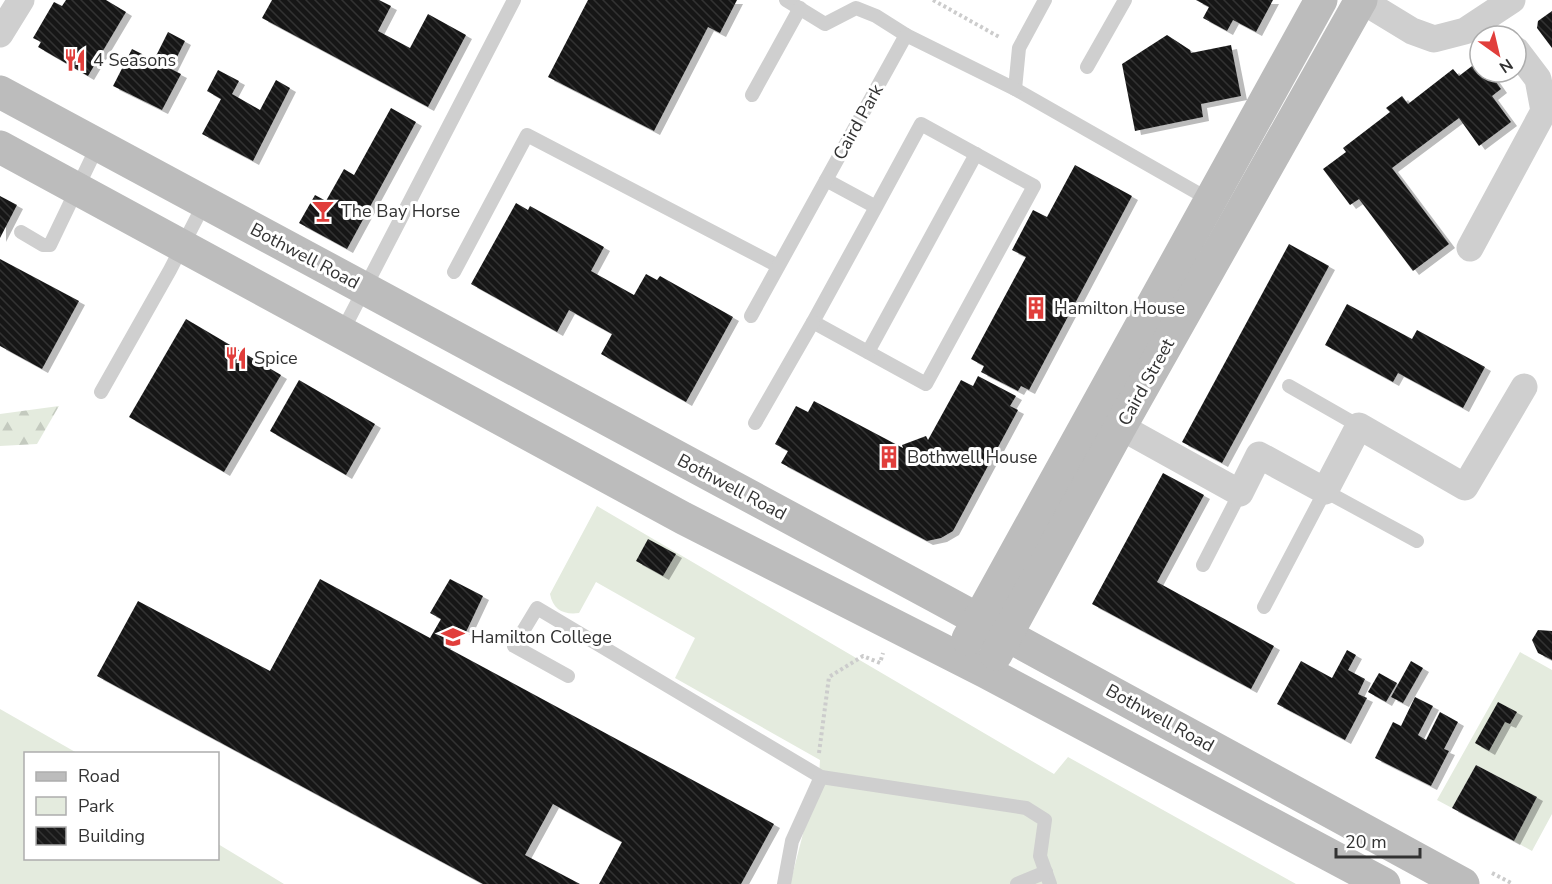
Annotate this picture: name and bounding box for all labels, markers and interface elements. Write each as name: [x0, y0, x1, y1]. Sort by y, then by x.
north arrow: [1468, 24, 1528, 84]
restaurant icon: 4 Seasons: [62, 47, 88, 73]
place label: 4 Seasons: [93, 48, 176, 72]
text: N: [1495, 53, 1517, 78]
street label: Caird Park: [827, 79, 889, 164]
bar icon: The Bay Horse: [310, 198, 336, 224]
place label: The Bay Horse: [341, 199, 460, 223]
street label: Bothwell Road: [246, 217, 364, 295]
building icon: Hamilton House: [1023, 295, 1049, 321]
place label: Hamilton House: [1054, 296, 1185, 320]
street label: Caird Street: [1112, 334, 1180, 430]
restaurant icon: Spice: [223, 345, 249, 371]
place label: Spice: [254, 346, 297, 370]
building icon: Bothwell House: [876, 444, 902, 470]
place label: Bothwell House: [907, 445, 1037, 469]
street label: Bothwell Road: [673, 448, 791, 526]
school or university icon: Hamilton College: [440, 624, 466, 650]
place label: Hamilton College: [471, 625, 612, 649]
street label: Bothwell Road: [1102, 678, 1218, 758]
legend: [24, 752, 219, 860]
text: Road: [78, 764, 120, 788]
text: Park: [78, 794, 115, 818]
scale bar: [1336, 821, 1420, 859]
text: Building: [78, 824, 145, 848]
text: 20 m: [1345, 830, 1387, 854]

